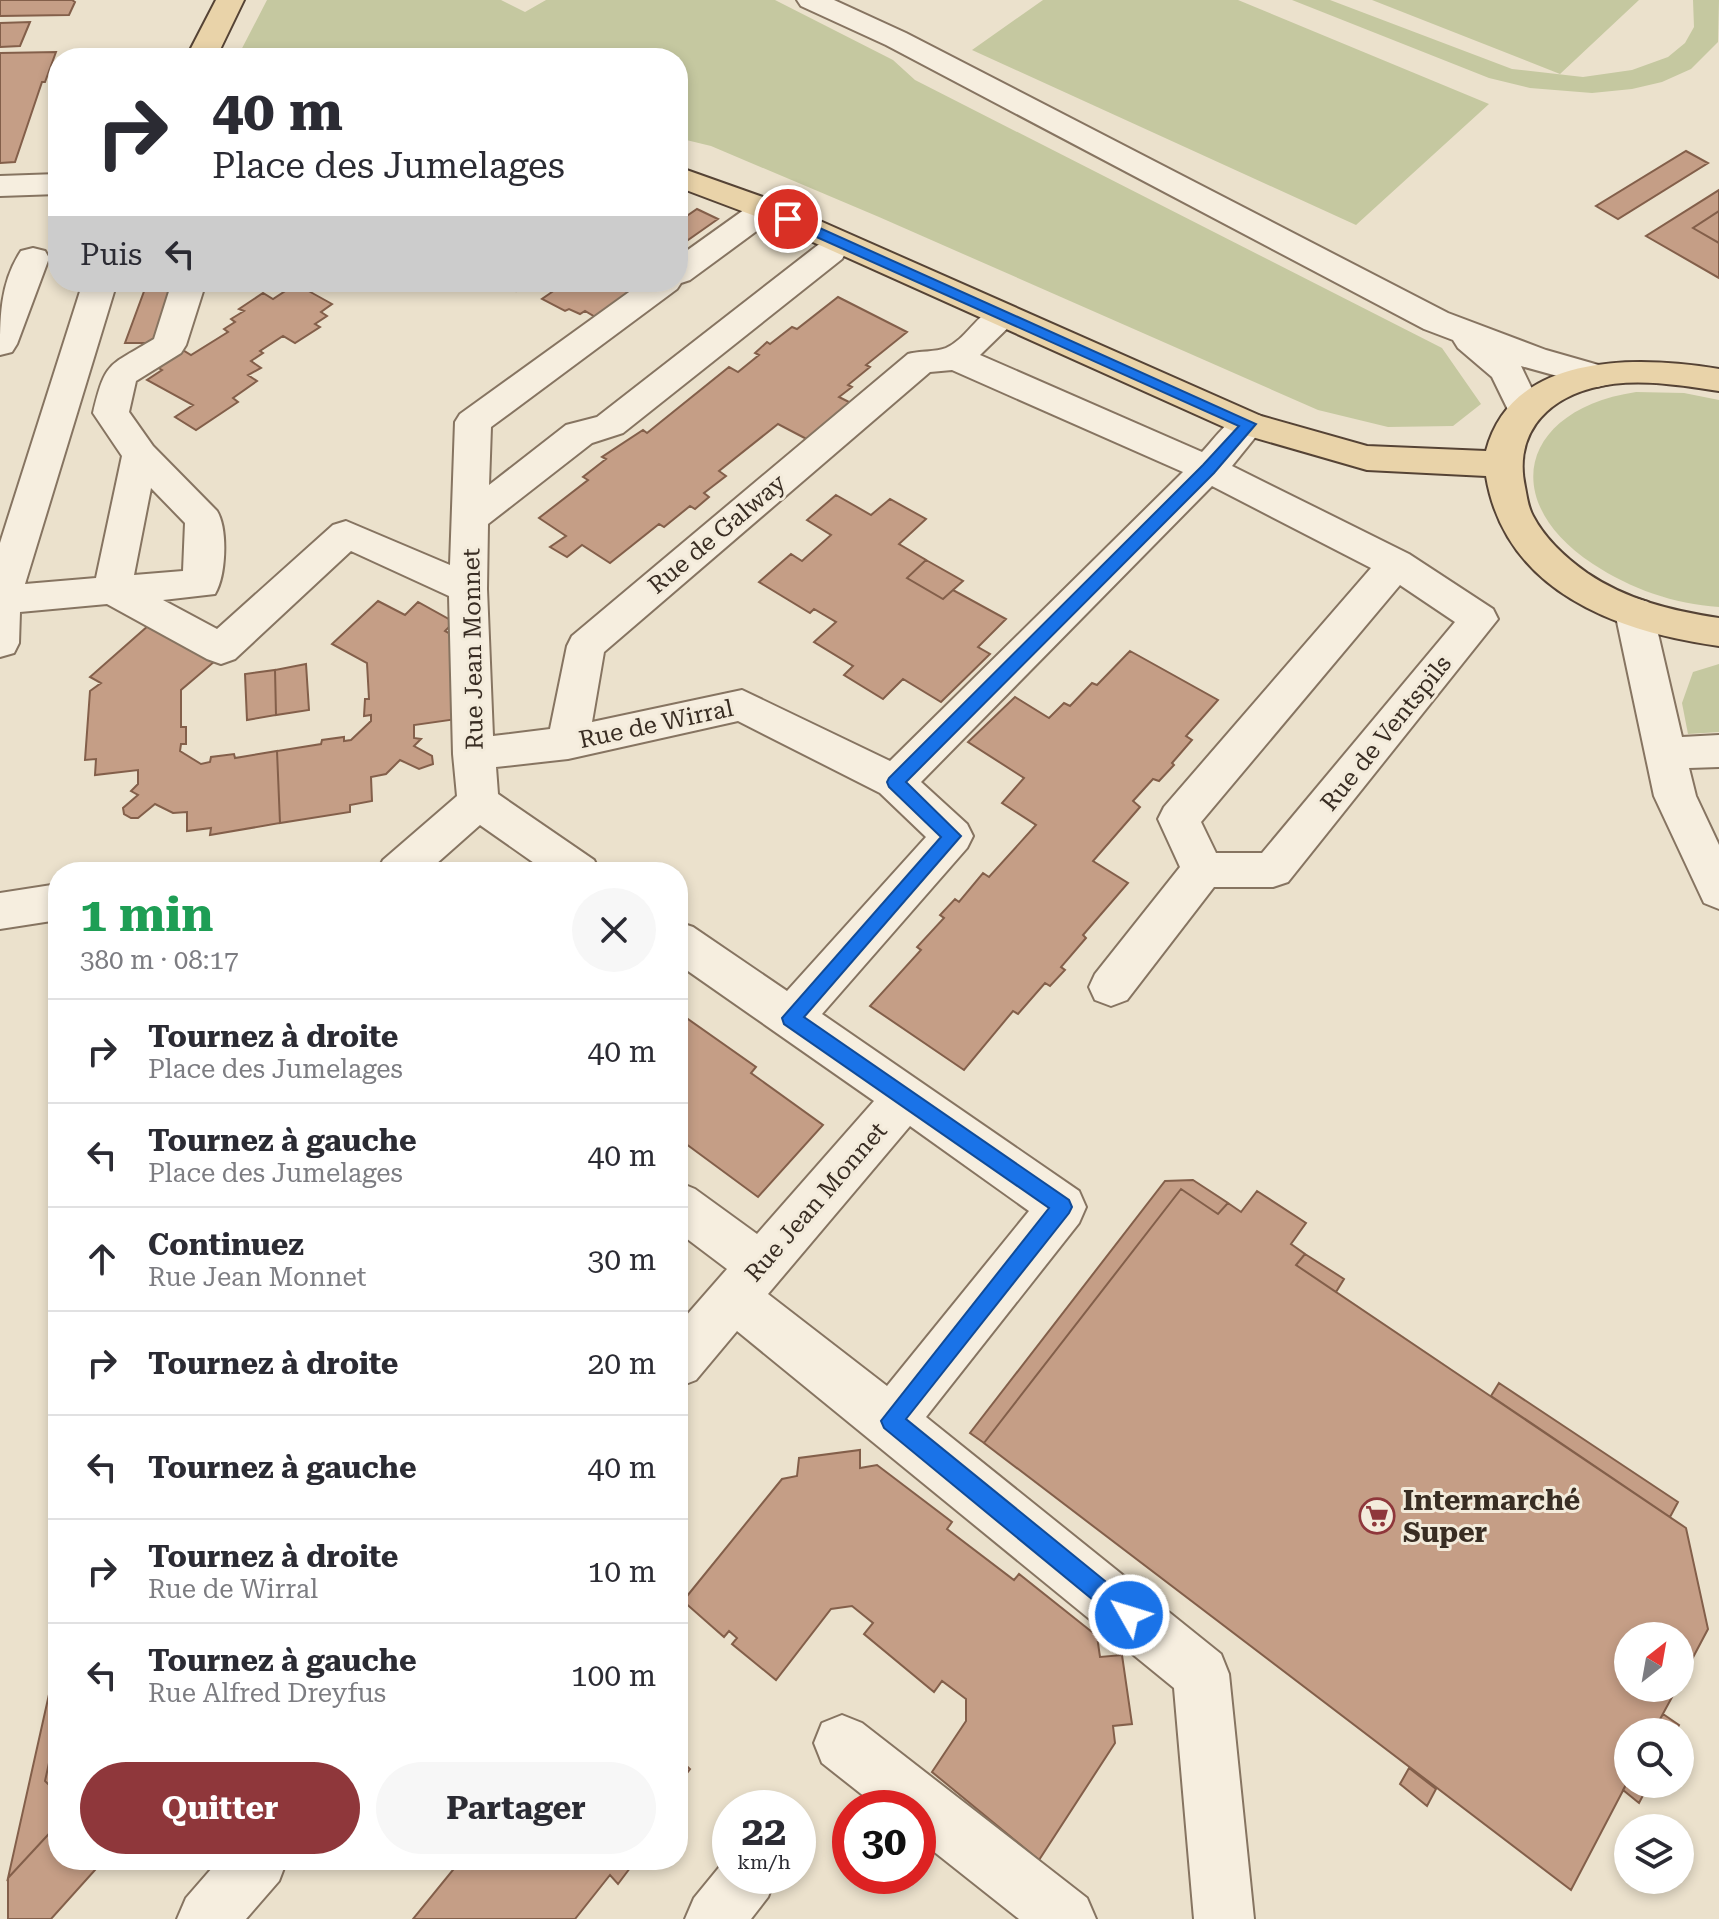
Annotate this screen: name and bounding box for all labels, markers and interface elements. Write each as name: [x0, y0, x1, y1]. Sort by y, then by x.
text: 40 m: [212, 78, 343, 144]
icon: right: [80, 80, 184, 184]
text: Place des Jumelages: [212, 145, 565, 187]
pin: [754, 185, 822, 253]
icon: arrive: [766, 197, 810, 241]
icon: left: [158, 232, 202, 276]
text: Puis: [80, 237, 142, 272]
street label: Rue de Galway: [643, 468, 792, 600]
street label: Rue Jean Monnet: [457, 548, 489, 750]
street label: Rue de Ventspils: [1315, 650, 1457, 816]
street label: Rue de Wirral: [576, 694, 736, 754]
text: 1 min: [80, 887, 213, 943]
button: close: [572, 888, 656, 972]
text: 380 m · 08:17: [80, 945, 239, 975]
text: Tournez à droite: [148, 1019, 398, 1054]
icon: right: [80, 1029, 124, 1073]
text: 40 m: [587, 1034, 656, 1069]
text: Place des Jumelages: [148, 1054, 403, 1084]
street label: Rue Jean Monnet: [739, 1117, 893, 1287]
text: Tournez à gauche: [148, 1123, 417, 1158]
icon: left: [80, 1133, 124, 1177]
text: 40 m: [587, 1138, 656, 1173]
text: Place des Jumelages: [148, 1158, 403, 1188]
text: Continuez: [148, 1227, 304, 1262]
icon: ahead: [80, 1237, 124, 1281]
text: 30 m: [587, 1242, 656, 1277]
text: Rue Jean Monnet: [148, 1262, 367, 1292]
icon: right: [80, 1341, 124, 1385]
text: Tournez à droite: [148, 1346, 398, 1381]
text: 20 m: [587, 1346, 656, 1381]
icon: left: [80, 1445, 124, 1489]
text: Tournez à gauche: [148, 1450, 417, 1485]
text: 40 m: [587, 1450, 656, 1485]
place label: Intermarché Super: [1403, 1484, 1580, 1549]
supermarket icon: Intermarché Super: [1358, 1497, 1396, 1535]
text: Tournez à droite: [148, 1539, 398, 1574]
icon: right: [80, 1549, 124, 1593]
text: 10 m: [587, 1554, 656, 1589]
position arrow: [1087, 1573, 1171, 1657]
text: Rue de Wirral: [148, 1574, 318, 1604]
north arrow: [1614, 1622, 1694, 1702]
map controls: [1614, 1622, 1694, 1894]
text: Tournez à gauche: [148, 1643, 417, 1678]
icon: left: [80, 1653, 124, 1697]
text: 100 m: [571, 1658, 656, 1693]
text: Rue Alfred Dreyfus: [148, 1678, 386, 1708]
button: search: [1614, 1718, 1694, 1798]
button: Quitter: [80, 1762, 360, 1854]
button: Partager: [376, 1762, 656, 1854]
speed limit sign: 30: [832, 1790, 936, 1894]
text: 22: [742, 1808, 786, 1855]
button: layers: [1614, 1814, 1694, 1894]
text: km/h: [737, 1850, 791, 1874]

